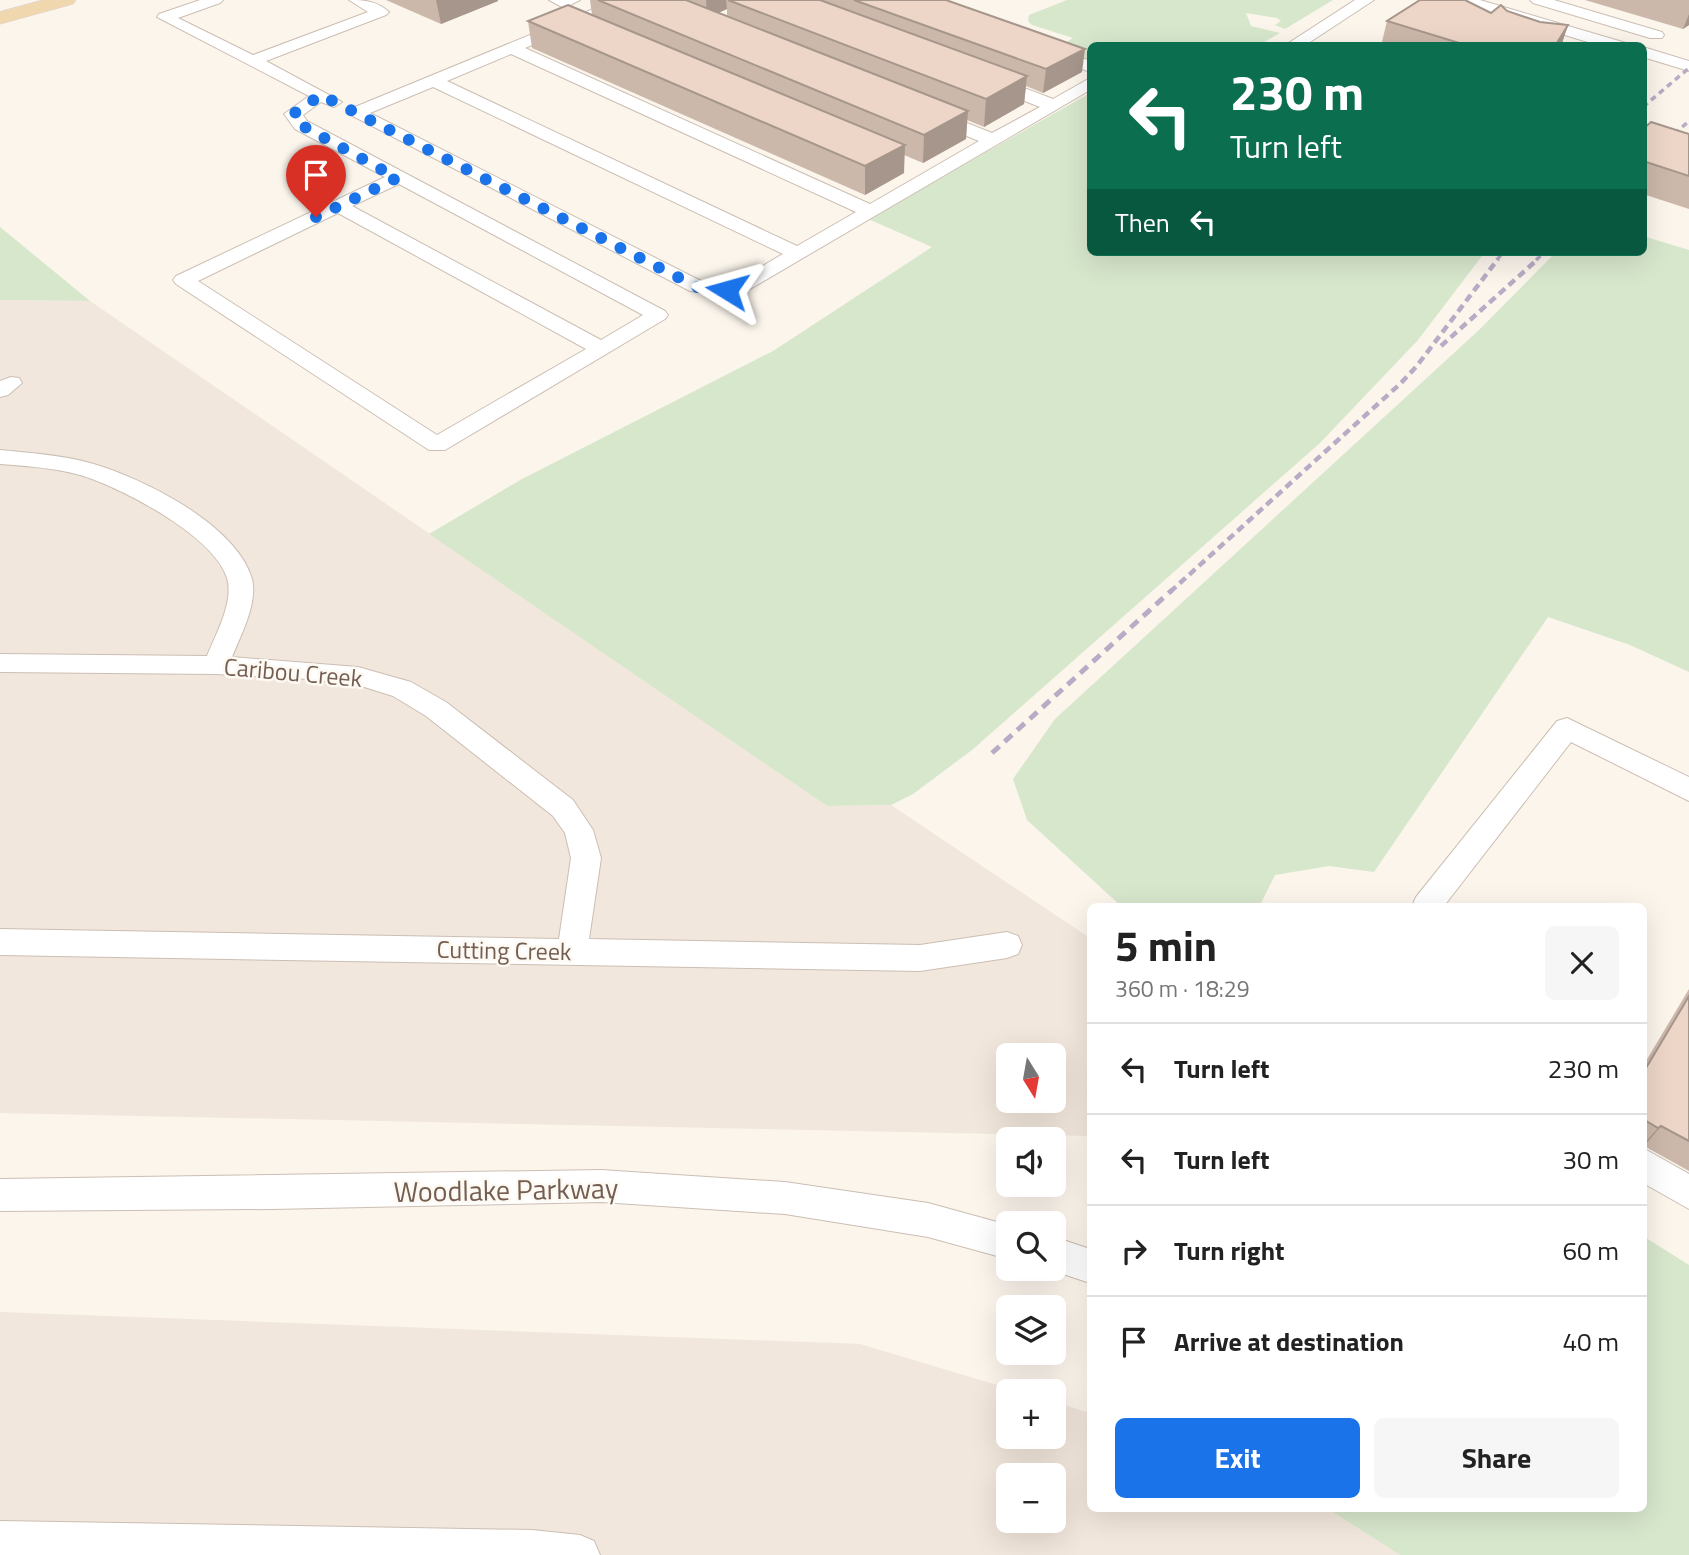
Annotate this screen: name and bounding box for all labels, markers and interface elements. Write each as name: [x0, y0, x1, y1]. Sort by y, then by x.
text: 230 m: [1230, 54, 1364, 129]
icon: left: [1115, 70, 1206, 161]
text: Turn left: [1230, 122, 1342, 170]
pin: [286, 145, 346, 217]
icon: arrive: [297, 156, 335, 194]
text: Then: [1115, 203, 1170, 242]
icon: left: [1184, 203, 1222, 241]
position arrow: [690, 253, 764, 327]
street label: Caribou Creek: [222, 648, 364, 696]
text: 5 min: [1115, 913, 1217, 977]
button: close: [1545, 926, 1619, 1000]
street label: Cutting Creek: [436, 931, 572, 969]
text: 360 m · 18:29: [1115, 971, 1250, 1006]
north arrow: [996, 1043, 1066, 1113]
map controls: [996, 1043, 1066, 1533]
text: Turn left: [1174, 1049, 1269, 1088]
text: 230 m: [1548, 1049, 1619, 1088]
icon: left: [1115, 1050, 1153, 1088]
button: sound: [996, 1127, 1066, 1197]
text: Turn left: [1174, 1140, 1269, 1179]
text: 30 m: [1562, 1140, 1619, 1179]
icon: left: [1115, 1141, 1153, 1179]
street label: Woodlake Parkway: [393, 1166, 619, 1213]
button: search: [996, 1211, 1066, 1281]
text: Turn right: [1174, 1231, 1285, 1270]
text: 60 m: [1562, 1231, 1619, 1270]
icon: right: [1115, 1232, 1153, 1270]
button: layers: [996, 1295, 1066, 1365]
text: Arrive at destination: [1174, 1322, 1404, 1361]
text: 40 m: [1562, 1322, 1619, 1361]
icon: arrive: [1115, 1323, 1153, 1361]
button: +: [996, 1379, 1066, 1449]
button: Exit: [1115, 1418, 1360, 1498]
button: Share: [1374, 1418, 1619, 1498]
button: −: [996, 1463, 1066, 1533]

